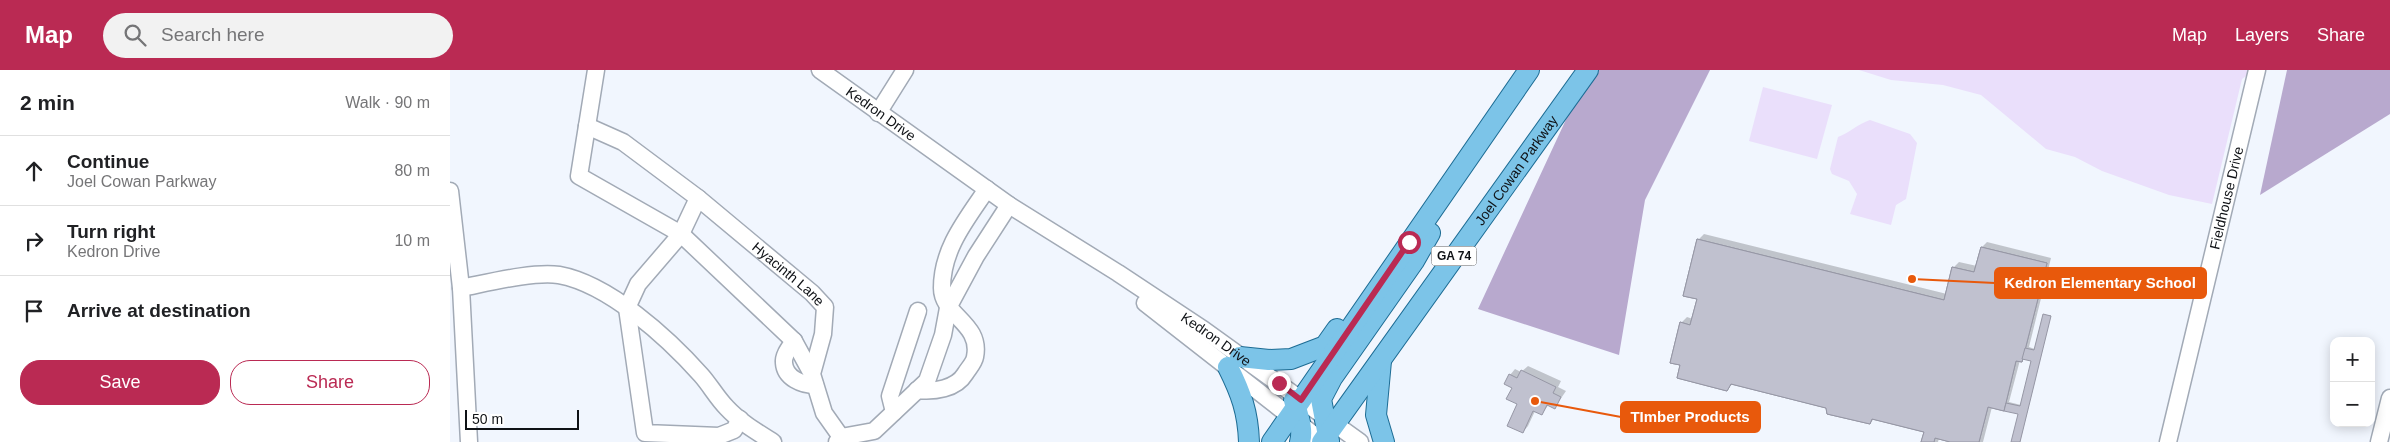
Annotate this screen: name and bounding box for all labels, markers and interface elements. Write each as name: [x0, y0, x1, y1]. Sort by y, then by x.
search box: [103, 13, 453, 58]
text: Map: [25, 21, 73, 48]
icon: search: [121, 21, 149, 49]
text: Search here: [161, 24, 265, 45]
text: Map: [2172, 25, 2207, 45]
text: Layers: [2235, 25, 2289, 45]
text: Share: [2317, 25, 2365, 45]
street label: Kedron Drive: [843, 83, 919, 144]
text: 2 min: [20, 91, 75, 114]
text: Walk · 90 m: [345, 94, 430, 111]
street label: Joel Cowan Parkway: [1472, 112, 1561, 228]
street label: Fieldhouse Drive: [2206, 145, 2246, 251]
text: Continue: [67, 151, 149, 172]
icon: ahead: [20, 157, 48, 185]
text: 80 m: [394, 162, 430, 179]
text: Joel Cowan Parkway: [67, 173, 216, 190]
text: Turn right: [67, 221, 155, 242]
icon: right: [20, 227, 48, 255]
route start: [1398, 231, 1421, 254]
text: 10 m: [394, 232, 430, 249]
street label: Hyacinth Lane: [749, 239, 828, 309]
text: Kedron Drive: [67, 243, 160, 260]
road number: GA 74: [1432, 247, 1476, 266]
callout: Kedron Elementary School: [1995, 268, 2206, 298]
text: Kedron Elementary School: [2004, 274, 2196, 291]
icon: arrive: [20, 297, 48, 325]
text: Arrive at destination: [67, 300, 251, 321]
street label: Kedron Drive: [1178, 309, 1254, 369]
map controls: [2330, 337, 2375, 427]
button: +: [2330, 337, 2375, 382]
button: Save: [20, 360, 220, 405]
button: Share: [230, 360, 430, 405]
route end: [1268, 372, 1291, 395]
button: −: [2330, 382, 2375, 427]
callout: TImber Products: [1621, 402, 1760, 432]
scale bar: [465, 407, 579, 430]
text: TImber Products: [1630, 408, 1750, 425]
text: 50 m: [472, 411, 503, 427]

